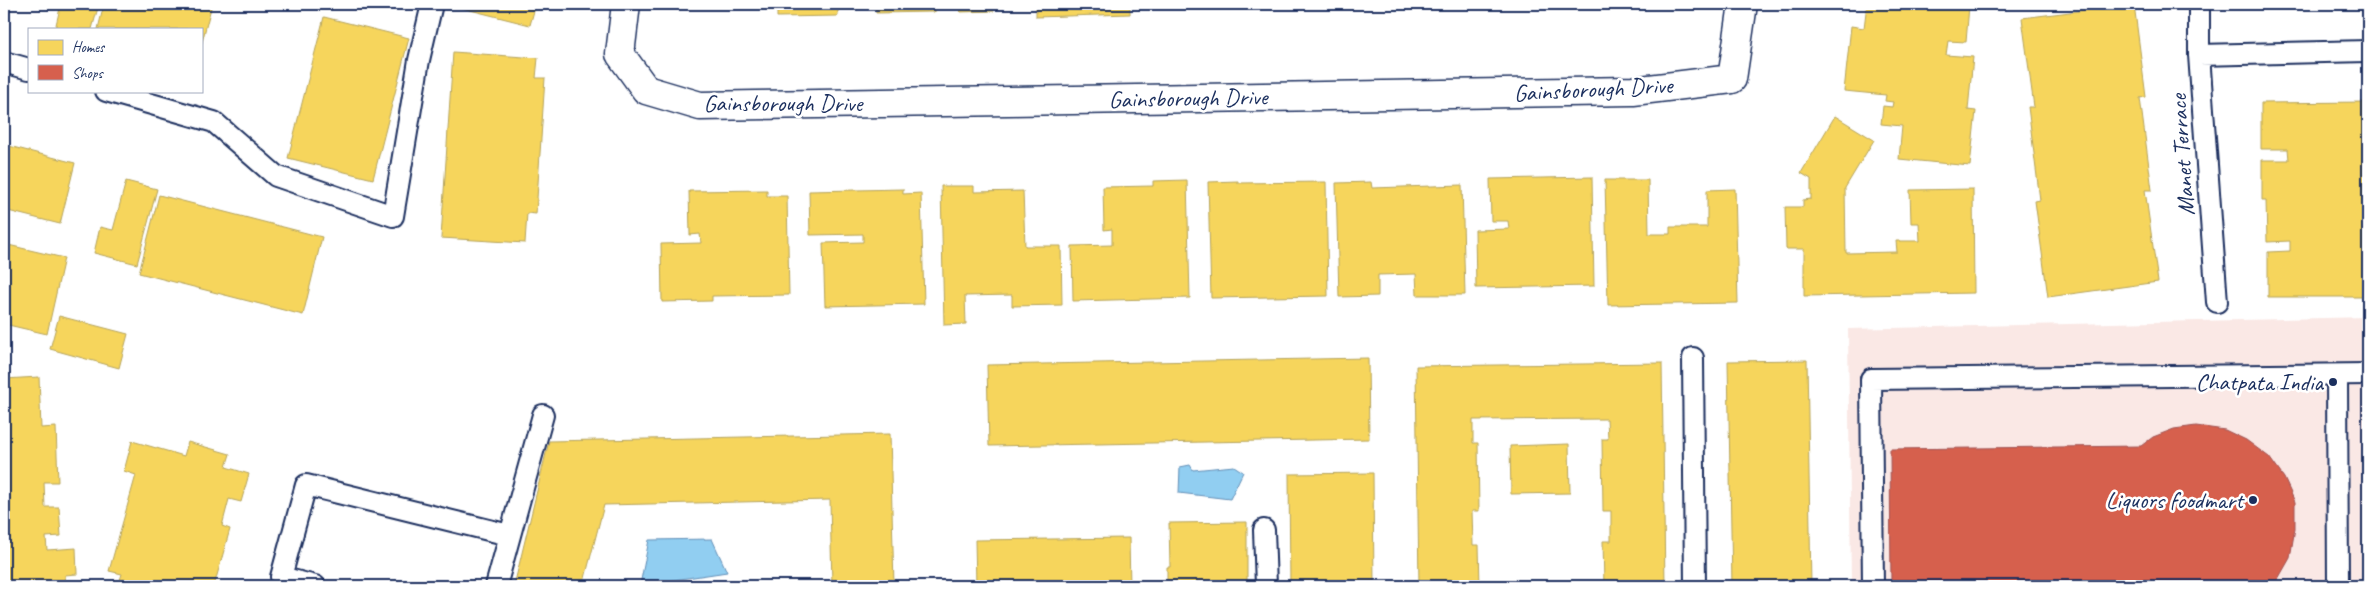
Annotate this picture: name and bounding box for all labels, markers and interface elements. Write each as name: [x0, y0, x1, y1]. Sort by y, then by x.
legend: [28, 28, 202, 92]
text: Homes: [72, 38, 106, 57]
text: Shops: [72, 64, 105, 83]
street label: Gainsborough Drive: [1513, 70, 1675, 108]
street label: Gainsborough Drive: [1108, 82, 1270, 114]
street label: Gainsborough Drive: [704, 88, 865, 118]
street label: Manet Terrace: [2163, 91, 2201, 217]
place label: Chatpata India: [2196, 367, 2324, 397]
marker: Chatpata India: [2327, 376, 2339, 388]
place label: Liquors foodmart: [2106, 485, 2245, 515]
marker: Liquors foodmart: [2247, 494, 2259, 506]

